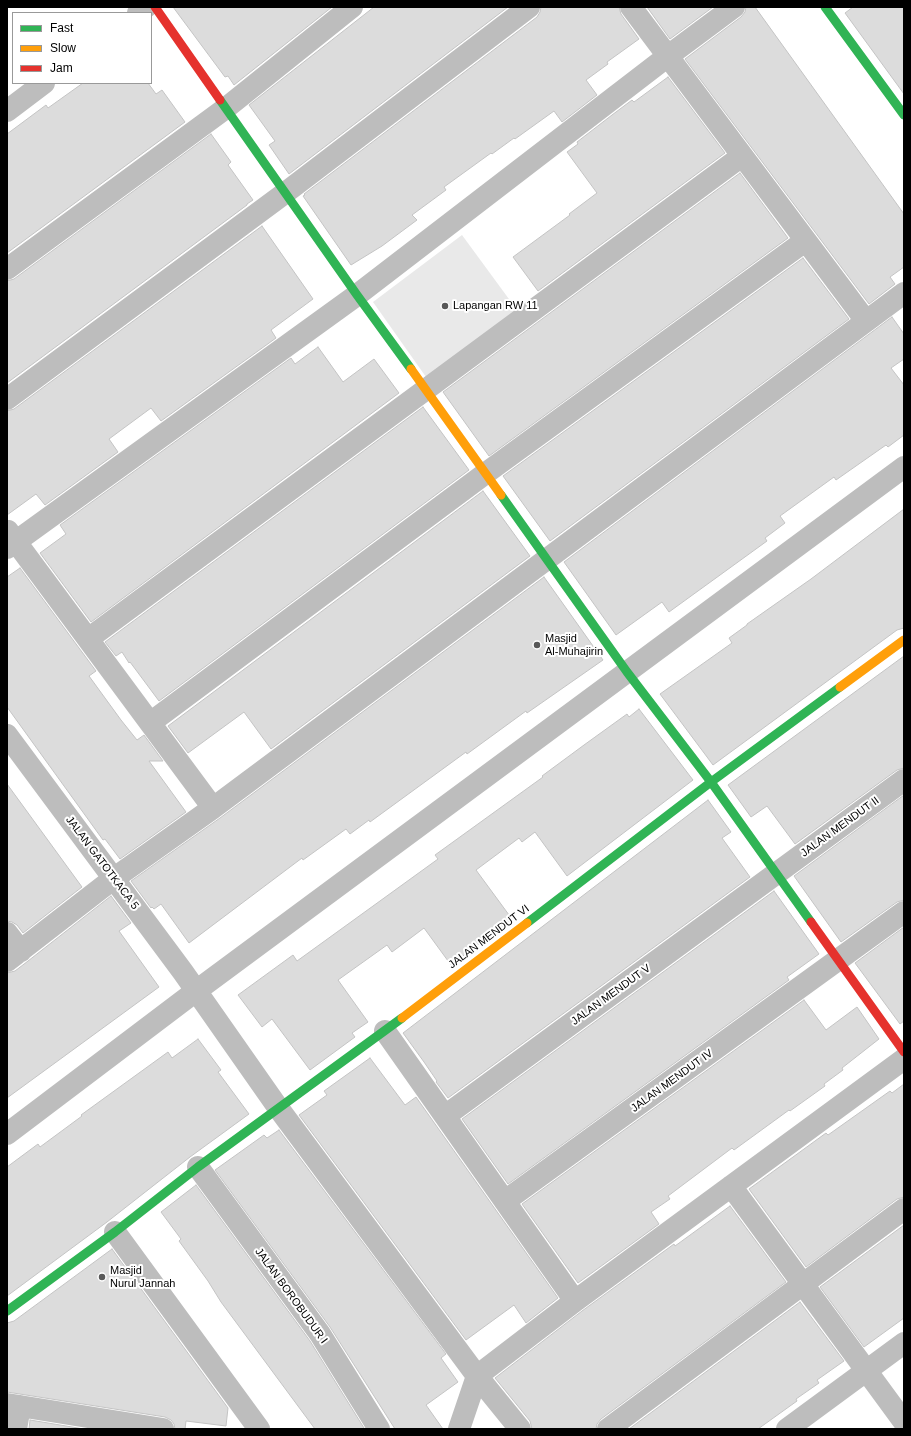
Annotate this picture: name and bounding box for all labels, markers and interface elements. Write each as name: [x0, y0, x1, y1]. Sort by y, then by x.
legend: [12, 12, 152, 84]
text: Fast: [50, 21, 73, 35]
text: Slow: [50, 41, 76, 55]
text: Jam: [50, 61, 73, 75]
place label: Lapangan RW 11: [453, 299, 538, 313]
marker: Lapangan RW 11: [440, 301, 450, 311]
place label: Masjid Al-Muhajirin: [545, 632, 603, 658]
marker: Masjid Al-Muhajirin: [532, 640, 542, 650]
street label: JALAN MENDUT II: [798, 794, 882, 860]
street label: JALAN GATOTKACA 5: [63, 814, 141, 912]
street label: JALAN MENDUT VI: [446, 902, 532, 972]
street label: JALAN MENDUT V: [569, 962, 653, 1028]
street label: JALAN MENDUT IV: [629, 1047, 715, 1115]
street label: JALAN BOROBUDUR I: [252, 1246, 330, 1346]
place label: Masjid Nurul Jannah: [110, 1264, 175, 1290]
marker: Masjid Nurul Jannah: [97, 1272, 107, 1282]

